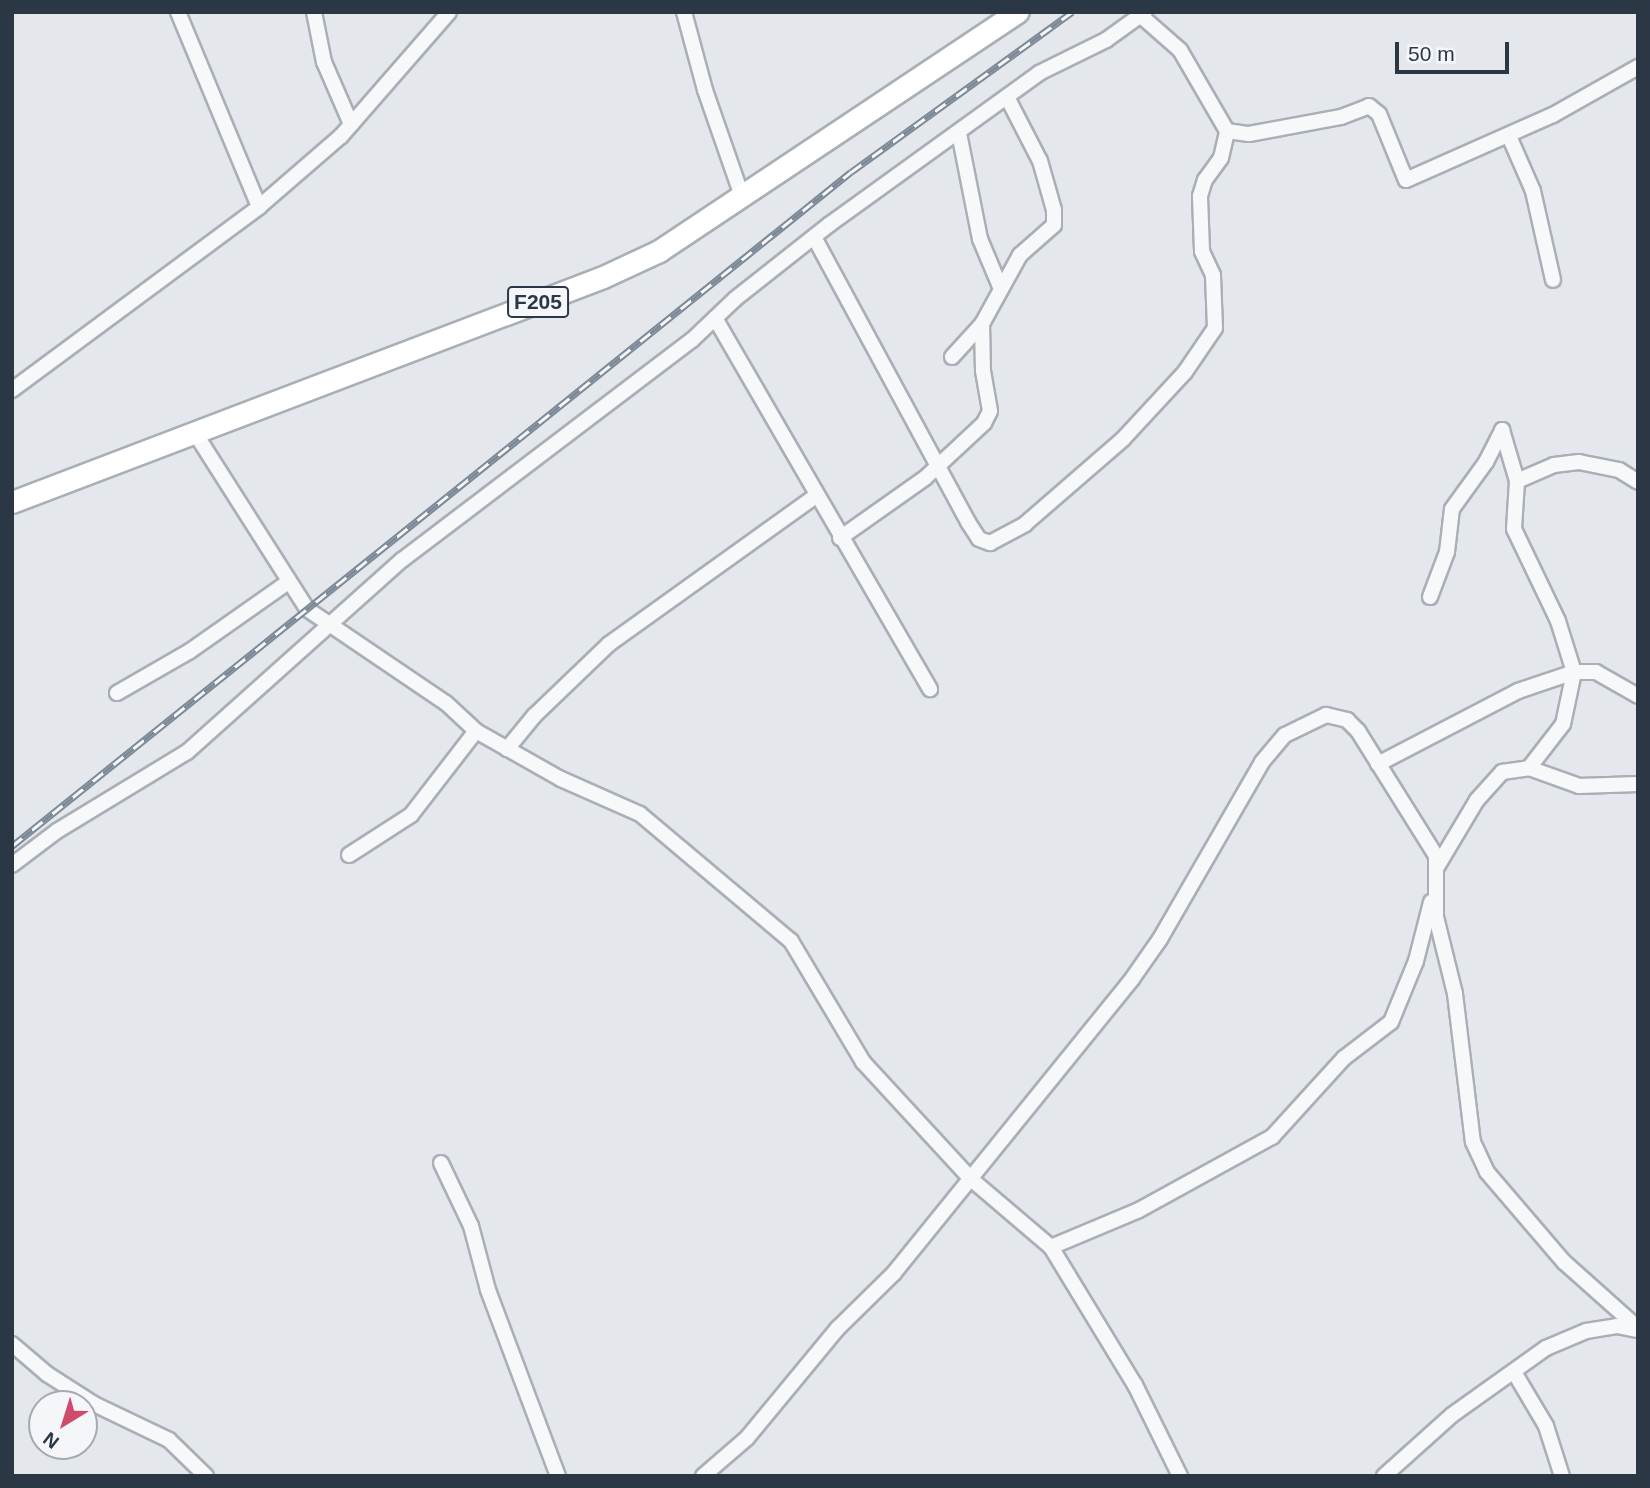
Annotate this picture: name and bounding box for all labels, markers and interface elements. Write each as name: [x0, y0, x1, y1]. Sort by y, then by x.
scale bar: [1398, 28, 1512, 72]
text: 50 m: [1408, 42, 1455, 65]
road number: F205: [506, 284, 570, 320]
north arrow: [28, 1390, 98, 1460]
text: N: [39, 1428, 63, 1453]

